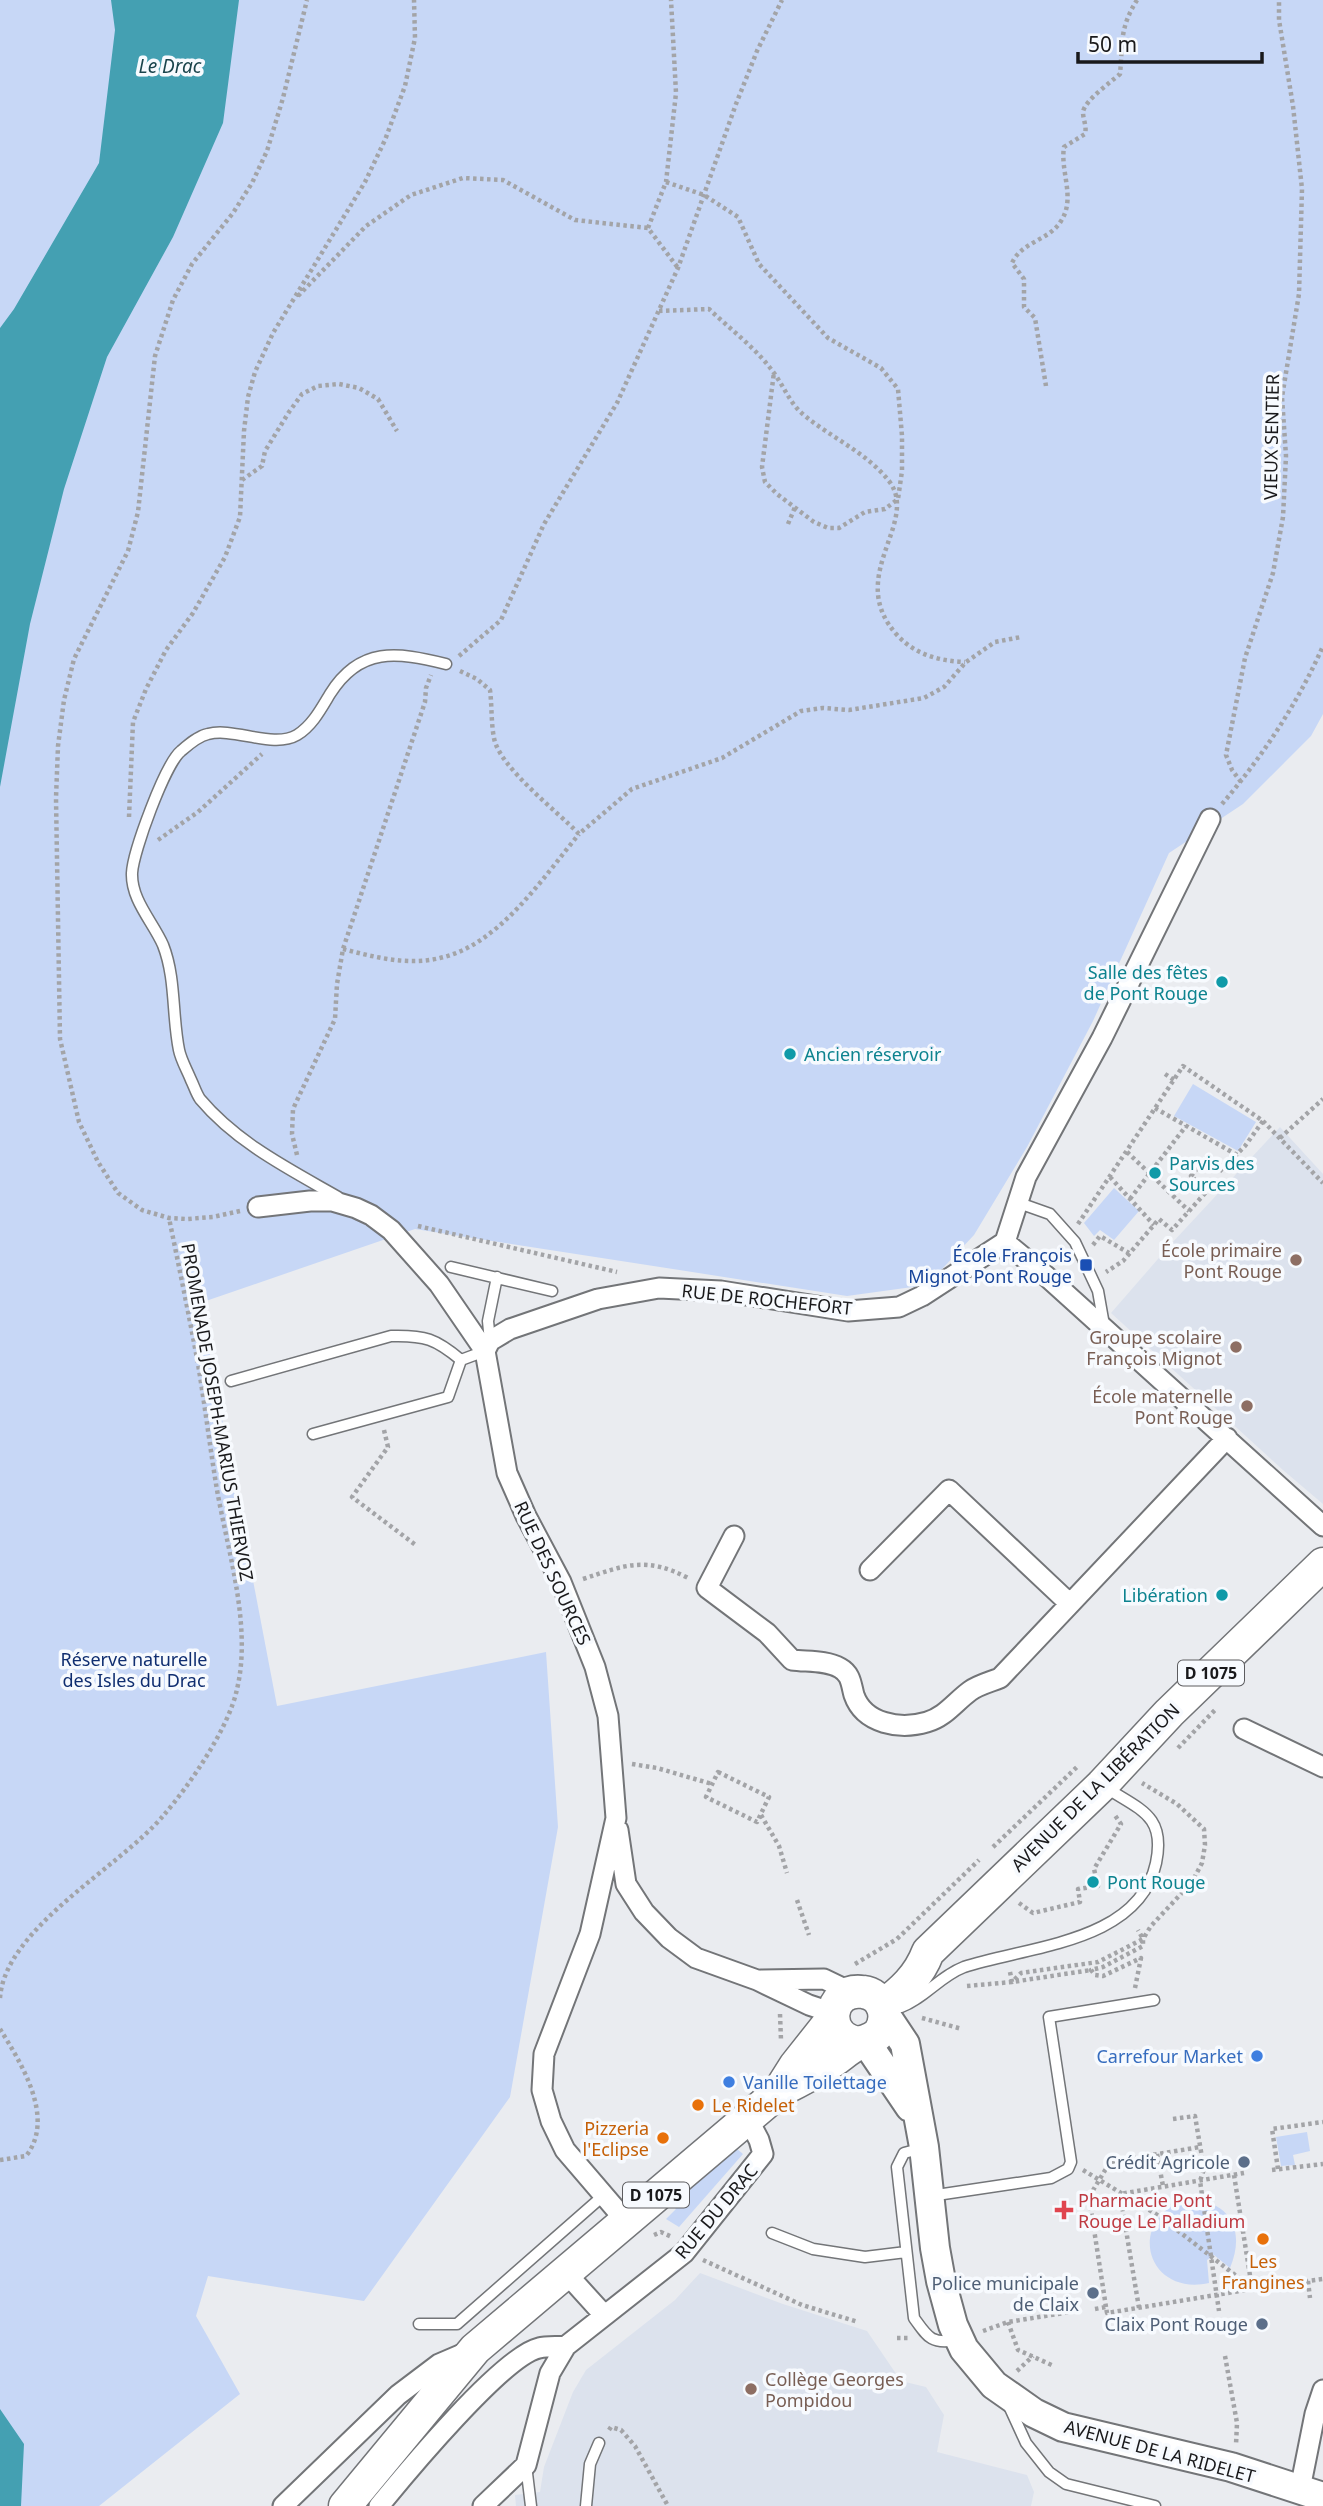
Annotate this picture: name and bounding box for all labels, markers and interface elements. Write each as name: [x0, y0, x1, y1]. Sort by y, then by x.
scale bar: [1078, 21, 1262, 65]
text: 50 m: [1088, 30, 1137, 58]
water label: Le Drac: [139, 53, 202, 79]
street label: VIEUX SENTIER: [1258, 374, 1284, 500]
place label: Salle des fêtes de Pont Rouge: [1084, 960, 1208, 1005]
marker: Salle des fêtes de Pont Rouge: [1214, 974, 1230, 990]
place label: Ancien réservoir: [804, 1042, 942, 1066]
marker: Ancien réservoir: [782, 1046, 798, 1062]
place label: Parvis des Sources: [1169, 1151, 1254, 1196]
marker: Parvis des Sources: [1147, 1165, 1163, 1181]
place label: École primaire Pont Rouge: [1161, 1238, 1282, 1283]
street label: PROMENADE JOSEPH-MARIUS THIERVOZ: [176, 1241, 260, 1583]
place label: École François Mignot Pont Rouge: [908, 1243, 1072, 1288]
marker: École primaire Pont Rouge: [1288, 1252, 1304, 1268]
marker: École François Mignot Pont Rouge: [1078, 1257, 1094, 1273]
street label: RUE DE ROCHEFORT: [680, 1278, 854, 1320]
place label: Groupe scolaire François Mignot: [1086, 1325, 1222, 1370]
marker: Groupe scolaire François Mignot: [1228, 1339, 1244, 1355]
place label: École maternelle Pont Rouge: [1092, 1384, 1233, 1429]
marker: École maternelle Pont Rouge: [1239, 1398, 1255, 1414]
street label: RUE DES SOURCES: [509, 1497, 597, 1649]
place label: Libération: [1122, 1583, 1208, 1607]
marker: Libération: [1214, 1587, 1230, 1603]
park label: Réserve naturelle des Isles du Drac: [60, 1647, 208, 1692]
road number: D 1075: [1178, 1660, 1244, 1686]
street label: AVENUE DE LA LIBÉRATION: [1006, 1698, 1184, 1876]
place label: Pont Rouge: [1107, 1870, 1206, 1894]
marker: Pont Rouge: [1085, 1874, 1101, 1890]
place label: Carrefour Market: [1096, 2044, 1243, 2068]
marker: Carrefour Market: [1249, 2048, 1265, 2064]
place label: Vanille Toilettage: [743, 2070, 887, 2094]
marker: Vanille Toilettage: [721, 2074, 737, 2090]
place label: Le Ridelet: [712, 2093, 795, 2117]
marker: Le Ridelet: [690, 2097, 706, 2113]
place label: Pizzeria l'Eclipse: [583, 2116, 649, 2161]
marker: Pizzeria l'Eclipse: [655, 2130, 671, 2146]
place label: Crédit Agricole: [1106, 2150, 1230, 2174]
marker: Crédit Agricole: [1236, 2154, 1252, 2170]
street label: RUE DU DRAC: [669, 2159, 763, 2263]
road number: D 1075: [623, 2182, 689, 2208]
place label: Pharmacie Pont Rouge Le Palladium: [1078, 2188, 1245, 2233]
marker: Pharmacie Pont Rouge Le Palladium: [1056, 2202, 1072, 2218]
marker: Les Frangines: [1255, 2231, 1271, 2247]
place label: Les Frangines: [1221, 2249, 1305, 2294]
place label: Police municipale de Claix: [931, 2271, 1079, 2316]
marker: Police municipale de Claix: [1085, 2285, 1101, 2301]
place label: Claix Pont Rouge: [1105, 2312, 1248, 2336]
marker: Claix Pont Rouge: [1254, 2316, 1270, 2332]
place label: Collège Georges Pompidou: [765, 2367, 904, 2412]
marker: Collège Georges Pompidou: [743, 2381, 759, 2397]
street label: AVENUE DE LA RIDELET: [1062, 2414, 1258, 2488]

